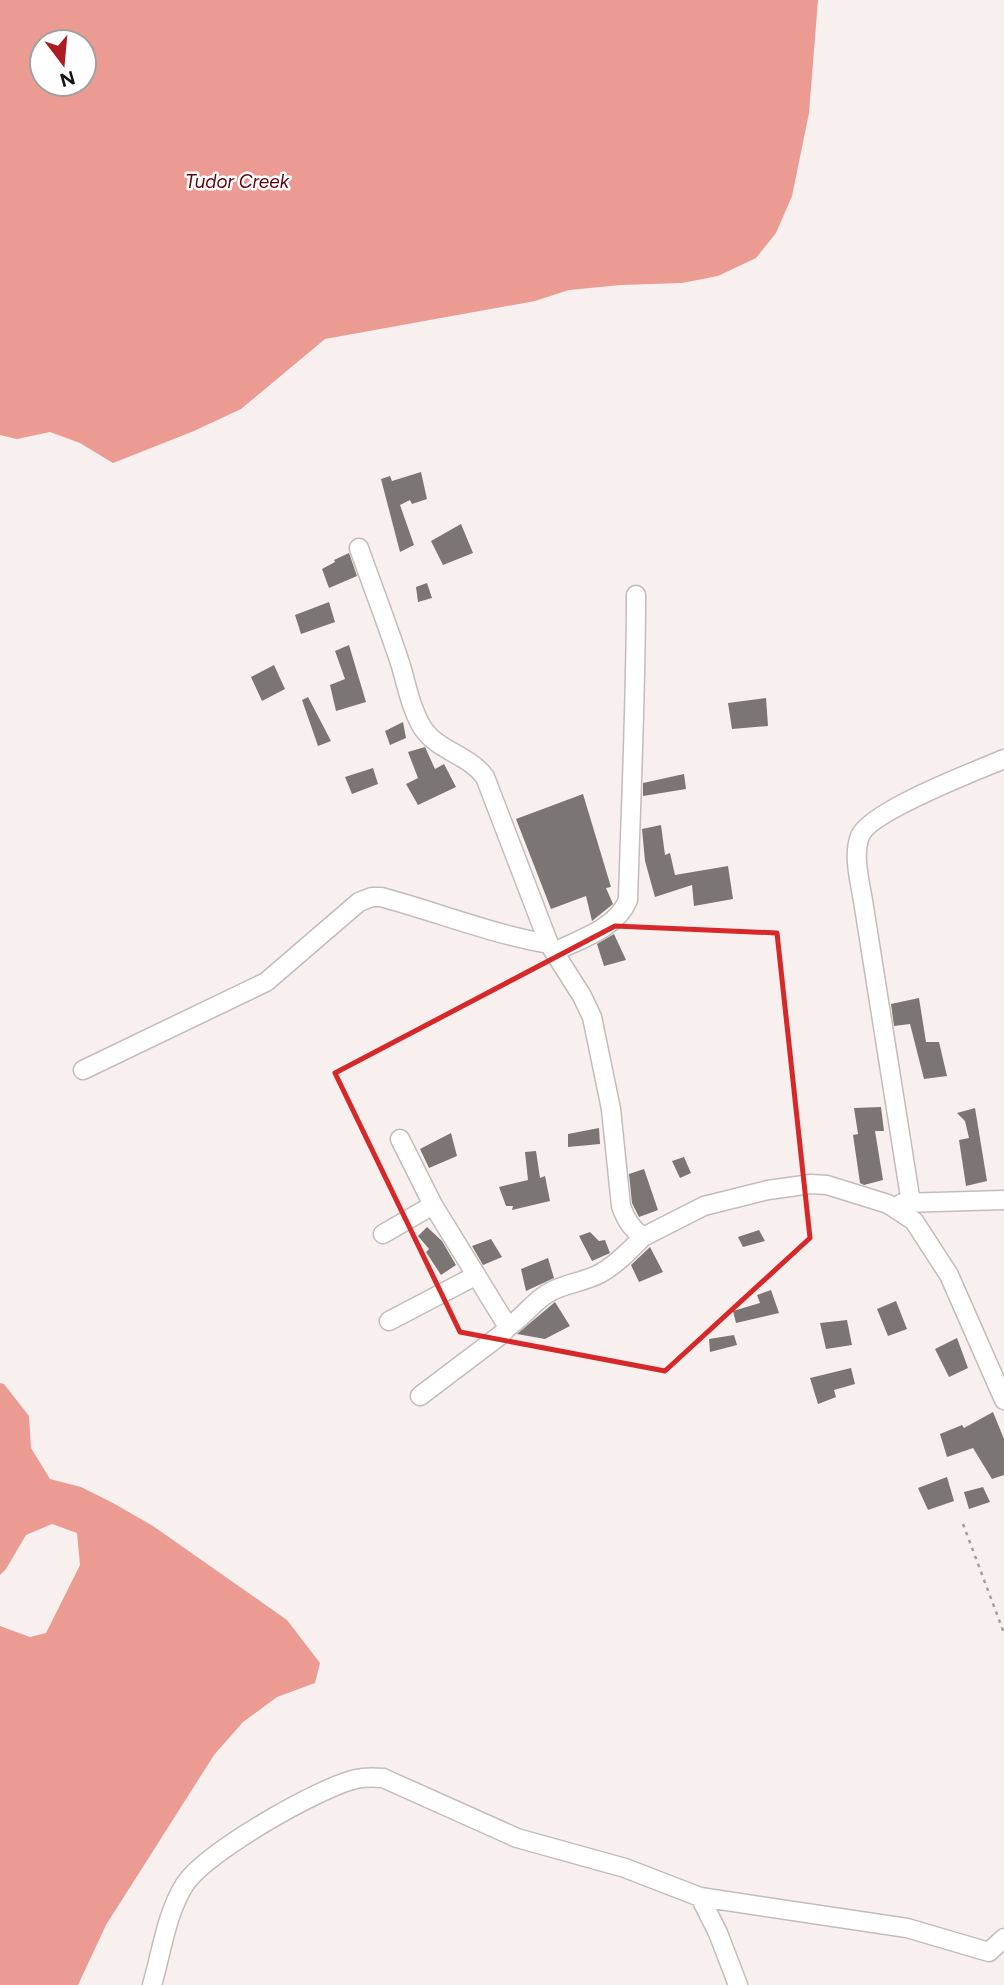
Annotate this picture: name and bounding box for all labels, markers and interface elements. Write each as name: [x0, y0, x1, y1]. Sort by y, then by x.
north arrow: [28, 28, 98, 98]
text: N: [57, 66, 78, 92]
water label: Tudor Creek: [185, 170, 290, 193]

